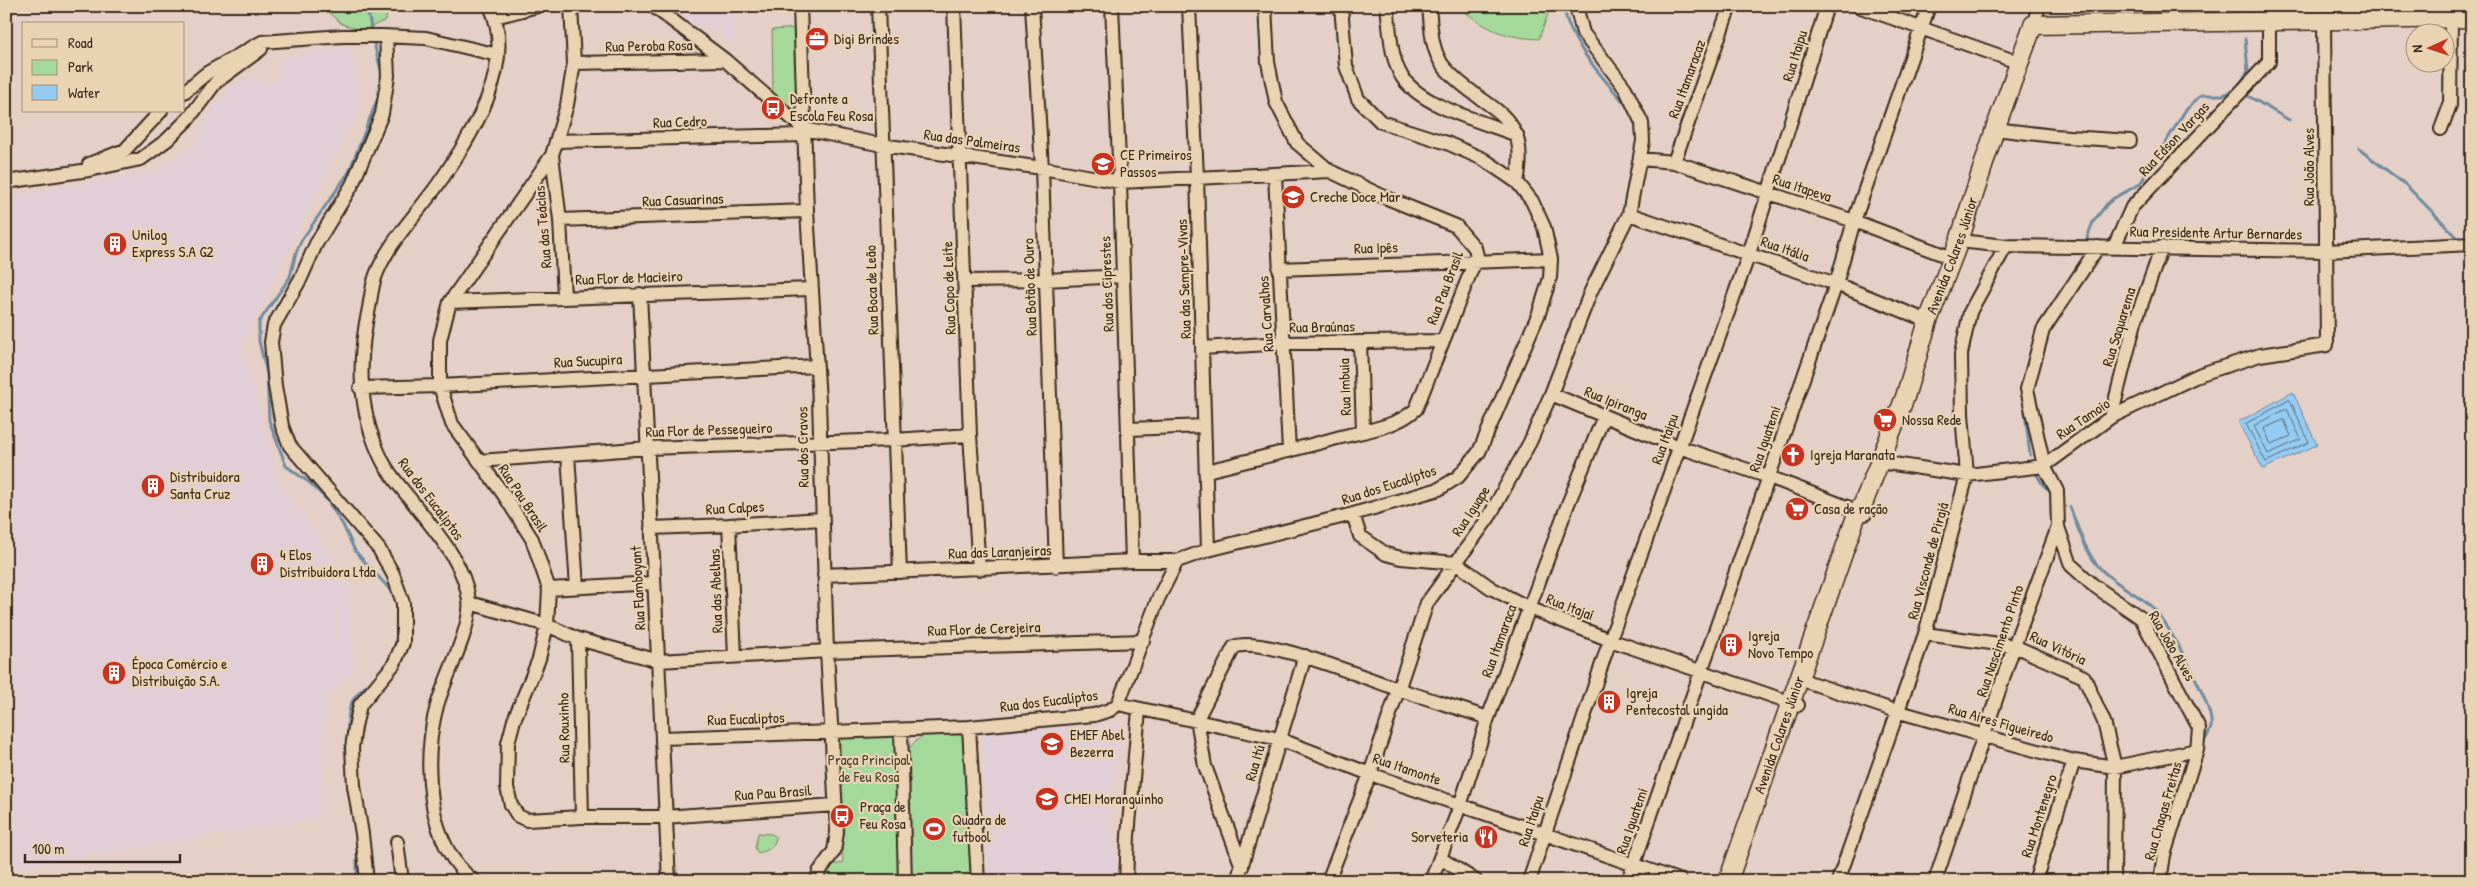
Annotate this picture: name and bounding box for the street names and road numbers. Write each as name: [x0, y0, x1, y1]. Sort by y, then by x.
street label: Rua Itaipu: [1777, 28, 1812, 84]
street label: Rua Peroba Rosa: [605, 34, 693, 57]
street label: Rua Itamaracaz: [1663, 36, 1711, 121]
street label: Rua Edson Vargas: [2134, 97, 2214, 181]
street label: Rua Cedro: [653, 110, 707, 133]
street label: Rua das Palmeiras: [923, 123, 1022, 158]
street label: Rua João Alves: [2298, 128, 2319, 206]
street label: Rua Itapeva: [1770, 168, 1835, 207]
street label: Rua das Teácias: [528, 185, 557, 269]
street label: Rua Casuarinas: [642, 188, 724, 211]
street label: Avenida Colares Júnior: [1921, 194, 1983, 317]
street label: Rua das Sempre-Vivas: [1171, 219, 1196, 339]
street label: Rua Presidente Artur Bernardes: [2130, 220, 2303, 245]
street label: Rua Itália: [1758, 230, 1812, 267]
street label: Rua dos Ciprestes: [1094, 236, 1119, 332]
street label: Rua Ipês: [1354, 236, 1398, 259]
street label: Rua Botão de Ouro: [1017, 238, 1042, 336]
street label: Rua Copo de Leite: [936, 241, 961, 335]
street label: Rua Boca de Leão: [859, 245, 884, 335]
street label: Rua Pau Brasil: [1421, 248, 1468, 328]
street label: Rua Flor de Macieiro: [575, 265, 683, 290]
street label: Rua Carvalhos: [1252, 275, 1279, 353]
street label: Rua Saquarema: [2097, 285, 2141, 369]
street label: Rua Braúnas: [1289, 315, 1355, 338]
street label: Rua Sucupira: [553, 348, 623, 373]
street label: Rua Imbuia: [1333, 358, 1356, 416]
street label: Rua Ipiranga: [1581, 380, 1651, 425]
street label: Rua Tamoio: [2052, 393, 2114, 444]
street label: Rua Iguatemi: [1743, 403, 1786, 475]
street label: Rua dos Cravos: [791, 406, 814, 488]
street label: Rua Itaipu: [1646, 411, 1683, 467]
street label: Rua Flor de Pessegueiro: [645, 417, 773, 442]
street label: Rua dos Eucaliptos: [393, 453, 470, 544]
street label: Rua dos Eucalíptos: [1339, 459, 1439, 510]
street label: Rua Pau Brasil: [494, 460, 553, 536]
street label: Rua Iguape: [1446, 481, 1495, 540]
street label: Rua Calpes: [705, 495, 765, 520]
street label: Rua Visconde de Pirajá: [1902, 500, 1953, 622]
street label: Rua das Laranjeiras: [948, 539, 1052, 564]
street label: Rua Flamboyant: [625, 545, 650, 631]
street label: Rua das Abelhas: [704, 548, 727, 634]
street label: Rua Nascimento Pinto: [1971, 582, 2029, 700]
street label: Rua Itajaí: [1543, 588, 1597, 625]
street label: Rua Itamaraca: [1476, 601, 1521, 680]
street label: Rua João Alves: [2144, 607, 2201, 685]
street label: Rua Flor de Cerejeira: [927, 616, 1041, 641]
street label: Rua Vitória: [2027, 625, 2090, 670]
street label: Avenida Colares Júnior: [1749, 673, 1809, 796]
street label: Rua dos Eucalíptos: [999, 684, 1099, 717]
street label: Rua Rouxinho: [552, 693, 575, 763]
street label: Rua Aires Figueiredo: [1946, 697, 2056, 748]
street label: Rua Eucaliptos: [707, 707, 785, 730]
street label: Rua Itú: [1239, 742, 1270, 783]
street label: Rua Itamonte: [1370, 747, 1444, 790]
street label: Rua Chagas Freitas: [2138, 759, 2187, 863]
street label: Rua Montenegro: [2015, 772, 2062, 860]
street label: Rua Pau Brasil: [734, 779, 812, 806]
street label: Rua Iguatemi: [1610, 785, 1653, 857]
street label: Rua Itaipu: [1512, 793, 1549, 849]

